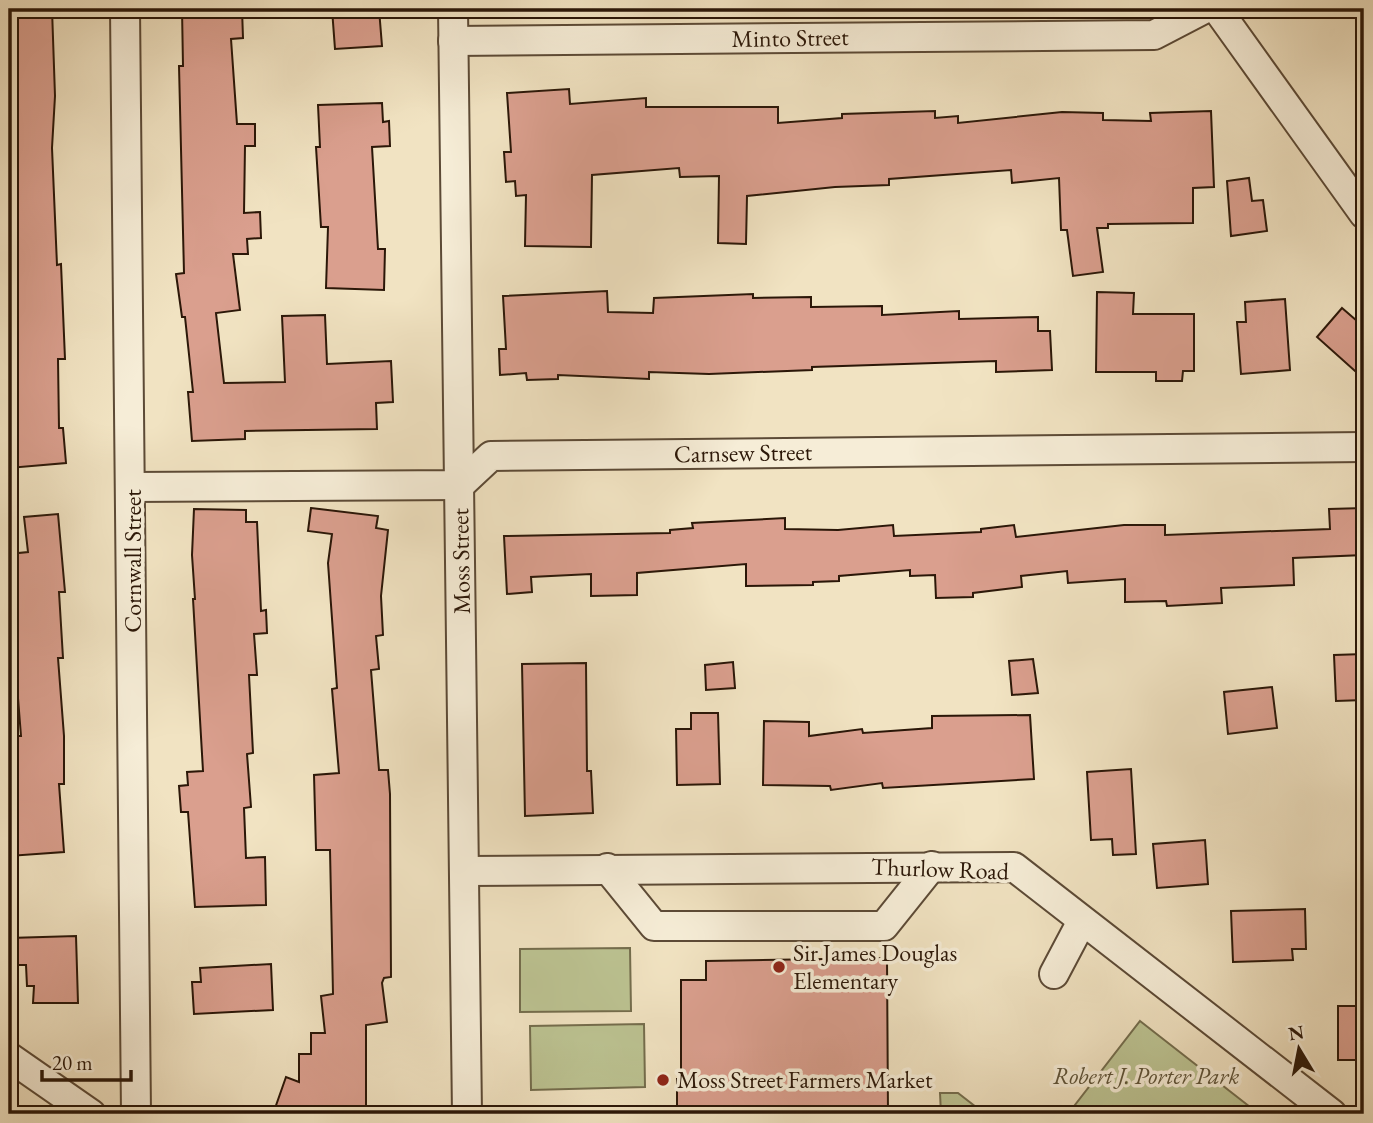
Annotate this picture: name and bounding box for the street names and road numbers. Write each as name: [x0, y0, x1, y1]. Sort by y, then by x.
street label: Minto Street: [731, 21, 849, 54]
street label: Carnsew Street: [674, 436, 813, 469]
street label: Cornwall Street: [117, 489, 148, 633]
street label: Moss Street: [444, 507, 477, 614]
street label: Thurlow Road: [871, 851, 1010, 886]

